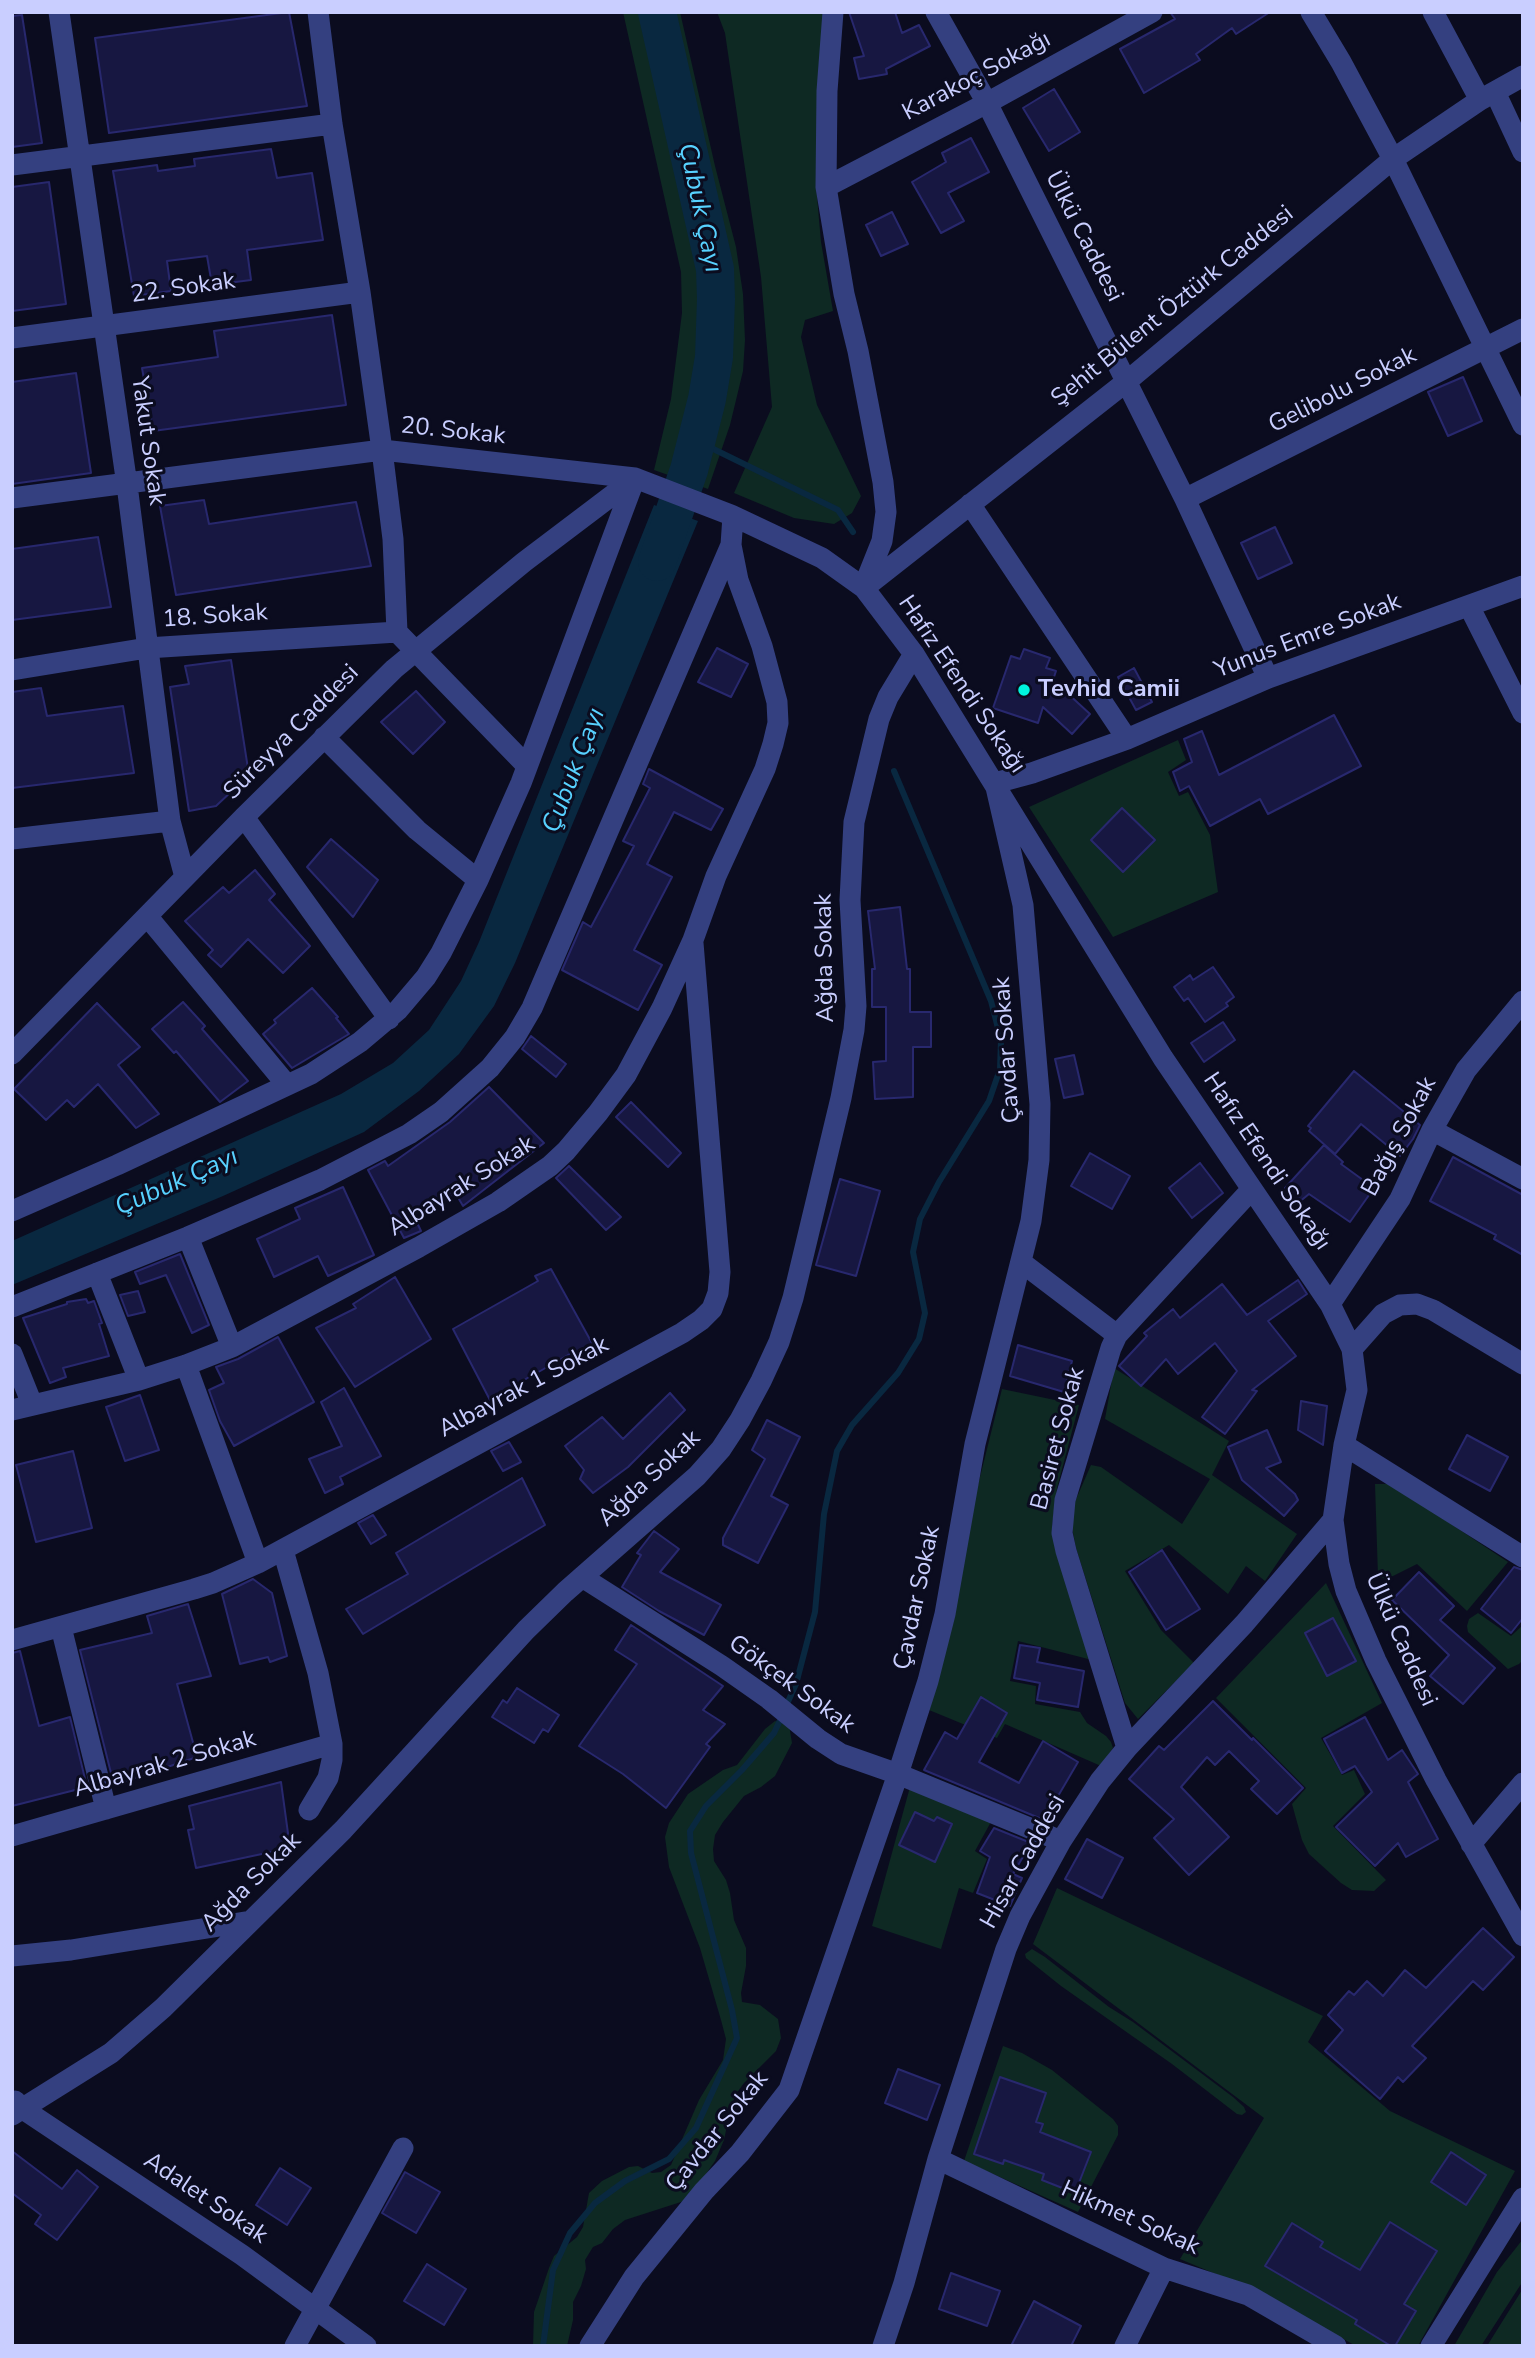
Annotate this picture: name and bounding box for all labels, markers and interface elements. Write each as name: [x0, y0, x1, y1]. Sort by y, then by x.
street label: Karakoç Sokağı: [898, 26, 1056, 128]
water label: Çubuk Çayı: [670, 141, 728, 275]
street label: Ülkü Caddesi: [1038, 167, 1128, 307]
street label: Şehit Bülent Öztürk Caddesi: [1046, 200, 1300, 414]
street label: 22. Sokak: [129, 267, 237, 311]
street label: Gelibolu Sokak: [1264, 341, 1422, 441]
street label: Yakut Sokak: [124, 375, 170, 507]
street label: 20. Sokak: [399, 412, 507, 452]
street label: Yunus Emre Sokak: [1211, 588, 1405, 686]
street label: Hafız Efendi Sokağı: [891, 591, 1031, 779]
street label: 18. Sokak: [162, 599, 268, 635]
street label: Süreyya Caddesi: [218, 659, 366, 807]
place label: Tevhid Camii: [1038, 676, 1180, 704]
marker: Tevhid Camii: [1016, 682, 1032, 698]
water label: Çubuk Çayı: [537, 704, 613, 838]
street label: Ağda Sokak: [810, 893, 842, 1023]
street label: Çavdar Sokak: [989, 976, 1027, 1124]
street label: Hafız Efendi Sokağı: [1196, 1068, 1336, 1256]
street label: Bağış Sokak: [1357, 1072, 1443, 1202]
street label: Albayrak Sokak: [383, 1130, 541, 1244]
water label: Çubuk Çayı: [111, 1142, 243, 1224]
street label: Albayrak 1 Sokak: [434, 1331, 614, 1445]
street label: Basiret Sokak: [1026, 1365, 1092, 1513]
street label: Ağda Sokak: [593, 1424, 707, 1534]
street label: Çavdar Sokak: [889, 1523, 947, 1673]
street label: Ülkü Caddesi: [1358, 1569, 1442, 1711]
street label: Gökçek Sokak: [722, 1630, 860, 1740]
street label: Albayrak 2 Sokak: [71, 1725, 259, 1805]
street label: Hisar Caddesi: [975, 1790, 1073, 1934]
street label: Ağda Sokak: [196, 1827, 308, 1939]
street label: Çavdar Sokak: [661, 2066, 775, 2198]
street label: Adalet Sokak: [138, 2147, 272, 2251]
street label: Hikmet Sokak: [1056, 2176, 1204, 2262]

